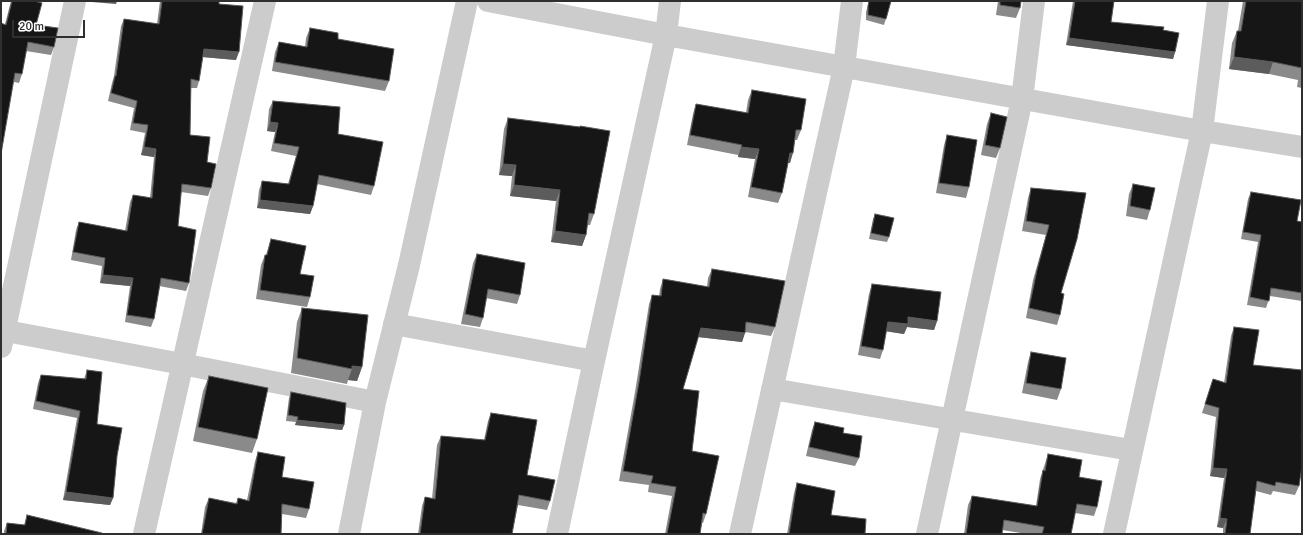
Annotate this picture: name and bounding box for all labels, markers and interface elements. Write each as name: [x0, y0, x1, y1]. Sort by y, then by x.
scale bar: [14, 12, 87, 38]
text: 20 m: [19, 19, 44, 34]

